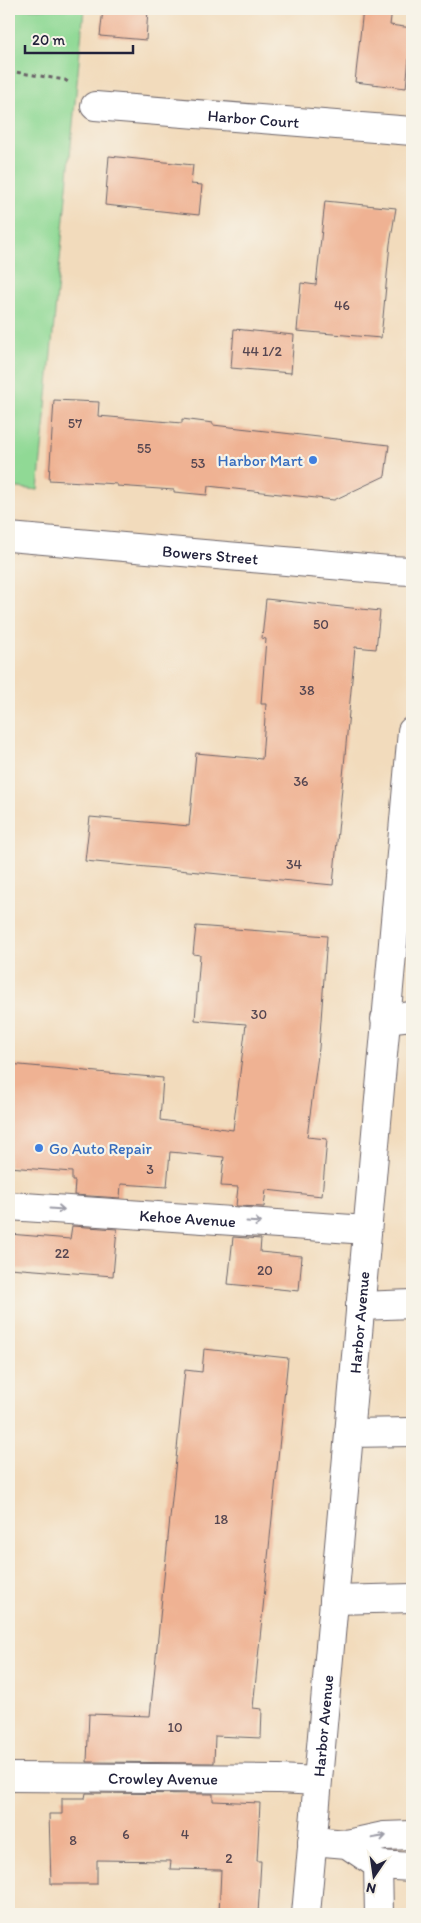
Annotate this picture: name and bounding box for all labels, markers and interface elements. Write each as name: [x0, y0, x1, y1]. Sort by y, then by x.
scale bar: [25, 22, 132, 54]
text: 20 m: [32, 31, 66, 49]
street label: Harbor Court: [207, 105, 300, 132]
house number: 46: [334, 297, 350, 314]
house number: 44 1/2: [242, 343, 283, 360]
house number: 57: [68, 415, 82, 432]
house number: 55: [137, 440, 151, 457]
place label: Harbor Mart: [218, 451, 303, 470]
marker: Harbor Mart: [307, 454, 319, 466]
house number: 53: [191, 455, 206, 472]
street label: Bowers Street: [161, 541, 259, 568]
house number: 50: [313, 616, 329, 633]
house number: 38: [299, 682, 315, 699]
house number: 36: [293, 773, 309, 790]
house number: 34: [286, 856, 303, 873]
house number: 30: [251, 1006, 267, 1023]
place label: Go Auto Repair: [49, 1139, 153, 1158]
marker: Go Auto Repair: [33, 1142, 45, 1154]
house number: 3: [146, 1161, 154, 1178]
one-way arrow: [49, 1205, 65, 1214]
street label: Kehoe Avenue: [139, 1205, 237, 1231]
one-way arrow: [246, 1218, 262, 1227]
house number: 22: [55, 1245, 70, 1262]
house number: 20: [257, 1262, 273, 1279]
street label: Harbor Avenue: [345, 1271, 373, 1374]
house number: 18: [214, 1511, 228, 1528]
street label: Harbor Avenue: [309, 1674, 337, 1778]
house number: 10: [167, 1719, 183, 1736]
street label: Crowley Avenue: [108, 1768, 218, 1788]
house number: 6: [122, 1826, 130, 1843]
house number: 4: [181, 1826, 190, 1843]
house number: 8: [69, 1832, 77, 1849]
one-way arrow: [371, 1832, 387, 1842]
house number: 2: [225, 1850, 233, 1867]
north arrow: [348, 1850, 398, 1900]
text: N: [365, 1879, 378, 1898]

